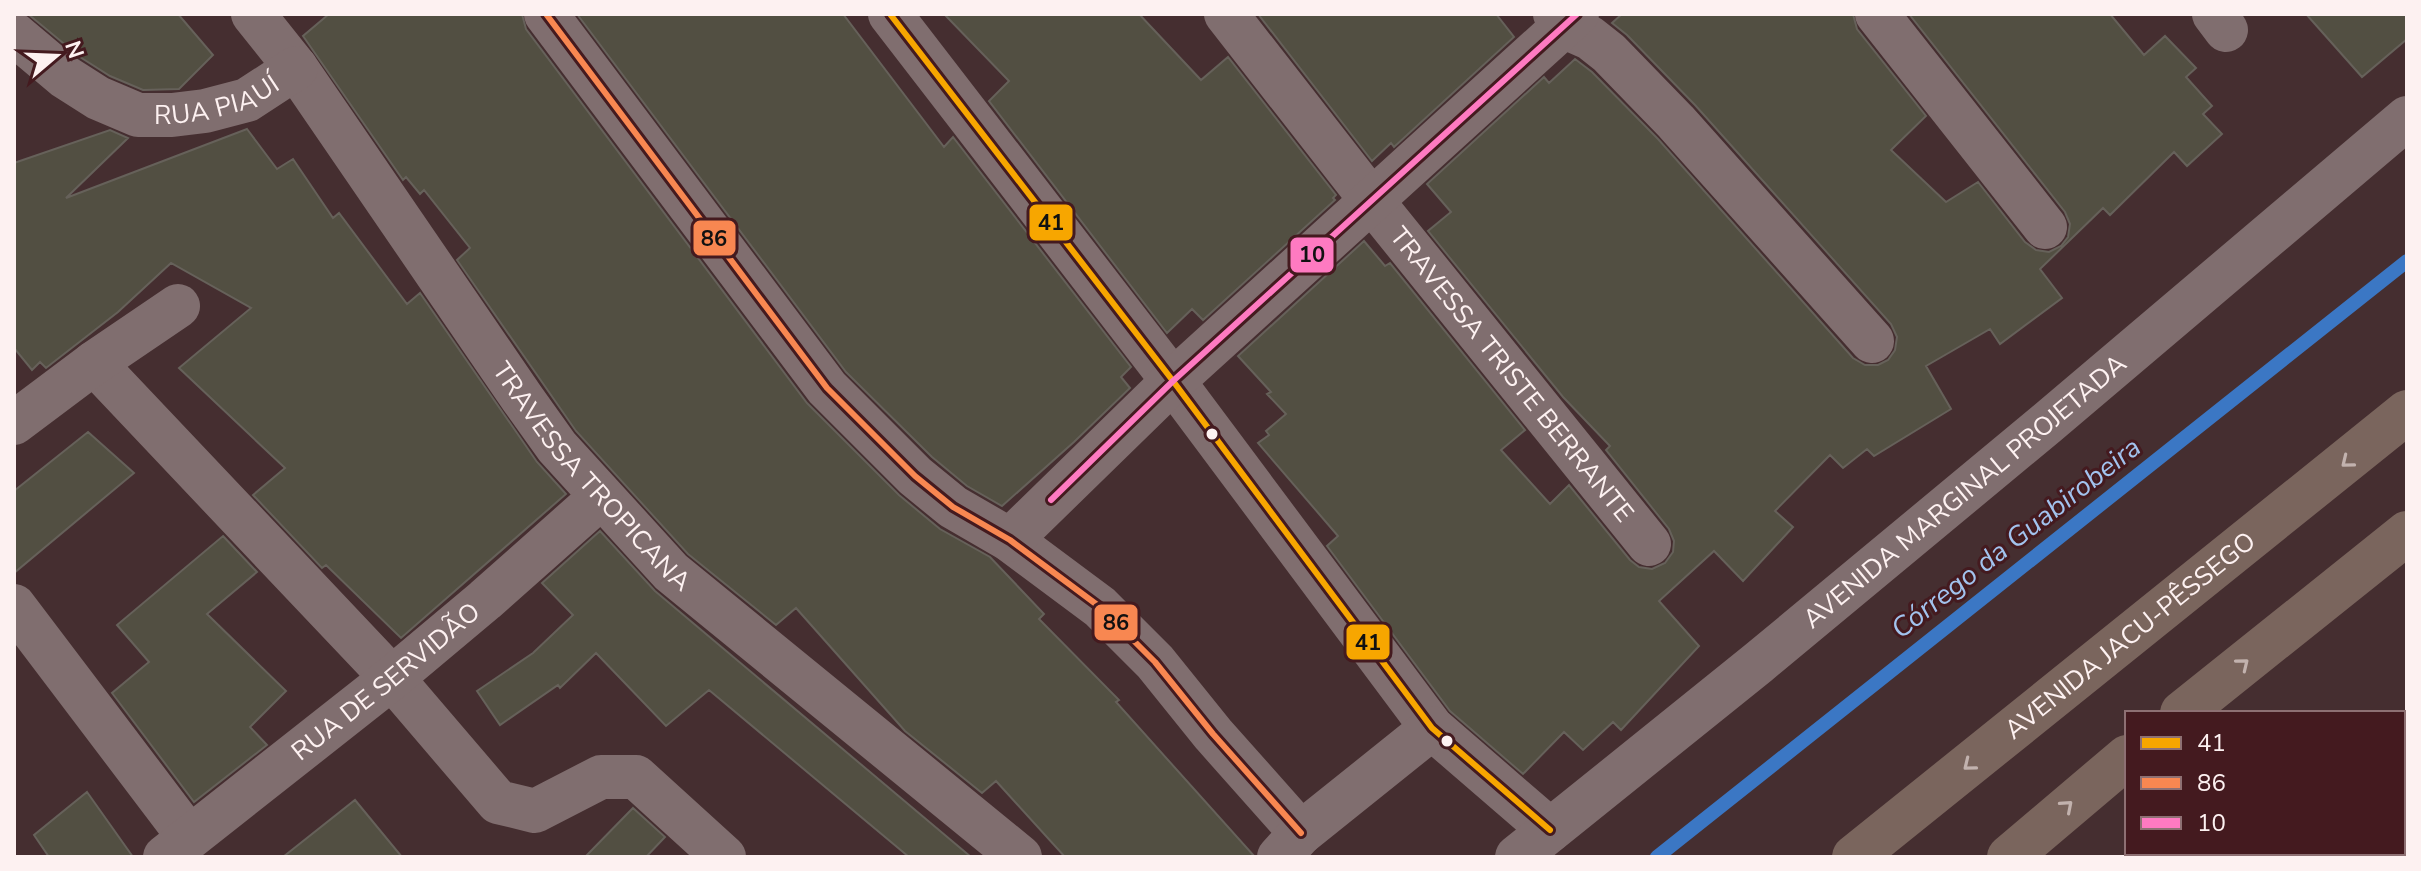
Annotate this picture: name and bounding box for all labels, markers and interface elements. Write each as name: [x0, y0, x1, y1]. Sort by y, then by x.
north arrow: [16, 16, 96, 96]
text: N: [57, 37, 91, 62]
street label: RUA PIAUÍ: [154, 66, 287, 133]
line badge: 41: [1028, 203, 1074, 242]
text: 41: [1038, 208, 1064, 238]
line badge: 86: [692, 219, 737, 257]
street label: TRAVESSA TRISTE BERRANTE: [1382, 219, 1642, 529]
text: 86: [701, 224, 727, 254]
line badge: 10: [1289, 236, 1335, 274]
text: 10: [1299, 240, 1325, 270]
street label: AVENIDA MARGINAL PROJETADA: [1795, 346, 2134, 636]
street label: TRAVESSA TROPICANA: [485, 355, 698, 599]
unlabelled marker: [1204, 426, 1220, 442]
water label: Córrego da Guabirobeira: [1883, 428, 2149, 648]
one-way arrow: [2342, 452, 2356, 467]
street label: AVENIDA JACU-PÊSSEGO: [1997, 523, 2263, 747]
street label: RUA DE SERVIDÃO: [284, 594, 487, 768]
line badge: 86: [1093, 603, 1139, 642]
text: 86: [1103, 608, 1129, 638]
line badge: 41: [1345, 623, 1391, 661]
text: 41: [1355, 628, 1381, 658]
one-way arrow: [2234, 660, 2249, 674]
legend: [2125, 711, 2405, 855]
text: 41: [2197, 727, 2226, 759]
unlabelled marker: [1439, 733, 1455, 749]
one-way arrow: [1963, 755, 1978, 769]
text: 86: [2197, 767, 2226, 799]
one-way arrow: [2058, 801, 2073, 816]
text: 10: [2197, 807, 2226, 839]

